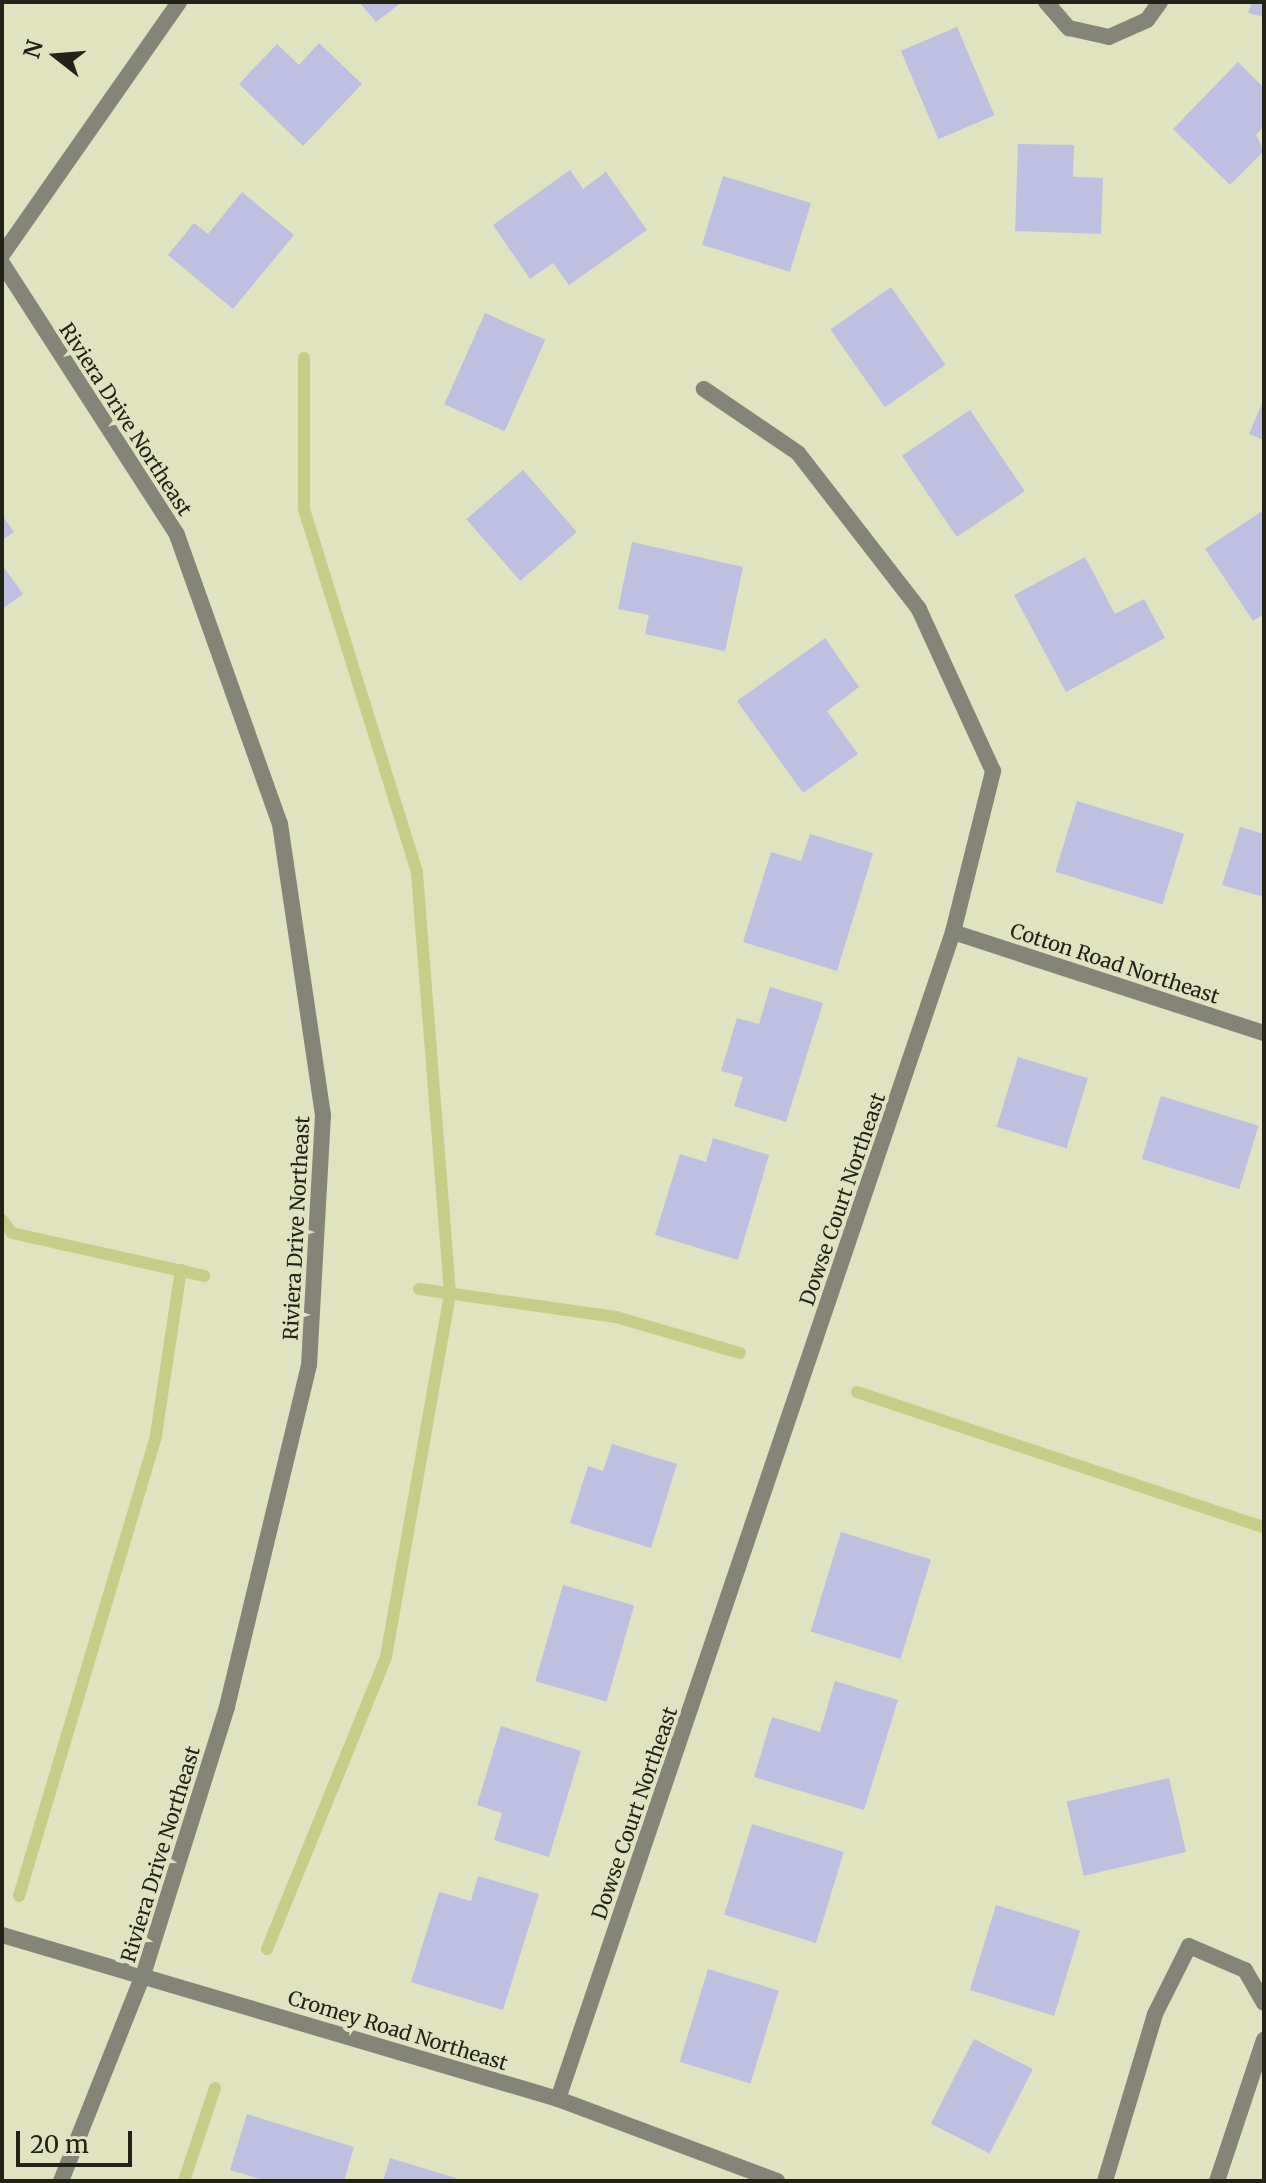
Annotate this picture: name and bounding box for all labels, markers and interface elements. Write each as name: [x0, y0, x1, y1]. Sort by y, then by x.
north arrow: [16, 16, 96, 96]
text: N: [17, 37, 49, 61]
street label: Riviera Drive Northeast: [55, 318, 197, 520]
street label: Cotton Road Northeast: [1007, 918, 1223, 1008]
street label: Dowse Court Northeast: [794, 1090, 890, 1308]
street label: Riviera Drive Northeast: [278, 1115, 314, 1341]
street label: Dowse Court Northeast: [586, 1704, 682, 1922]
street label: Riviera Drive Northeast: [116, 1743, 204, 1965]
street label: Cromey Road Northeast: [285, 1985, 511, 2075]
scale bar: [20, 2115, 136, 2165]
text: 20 m: [30, 2129, 89, 2160]

